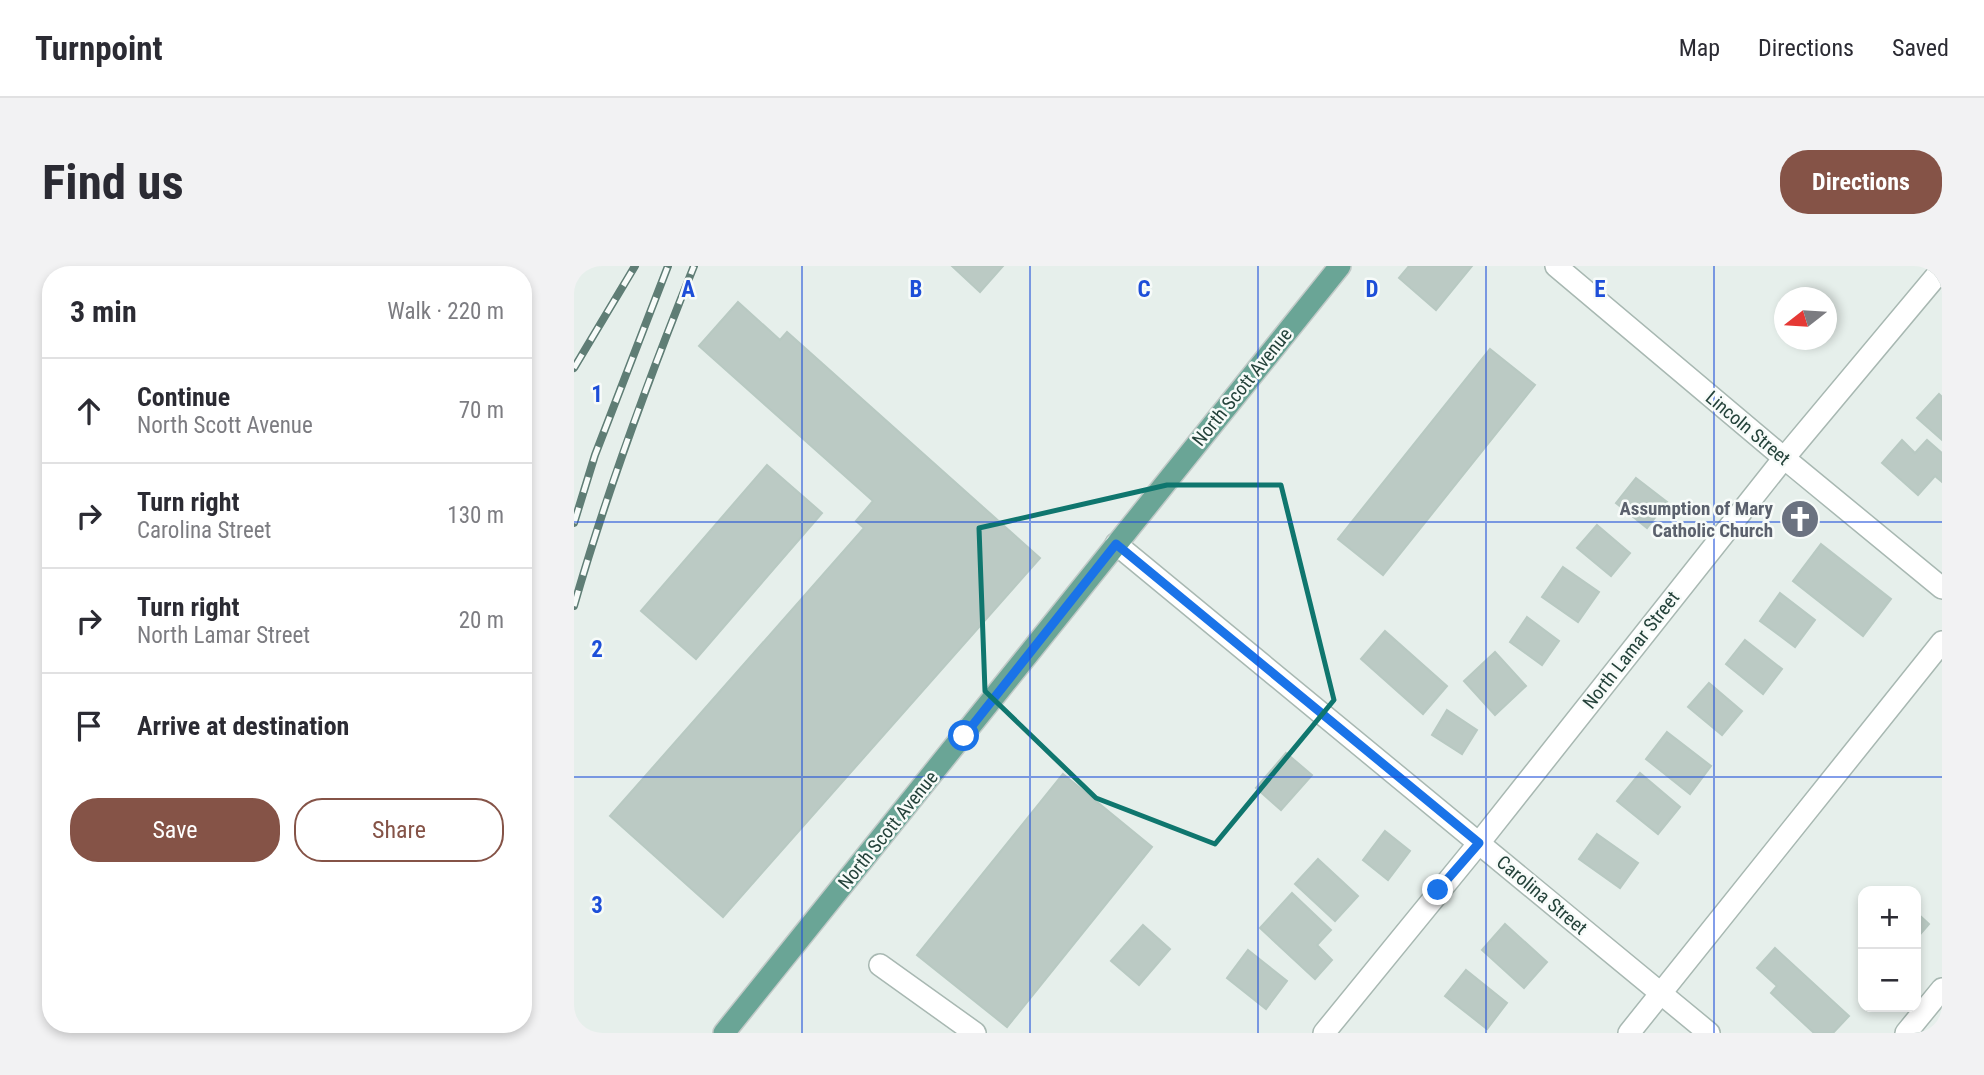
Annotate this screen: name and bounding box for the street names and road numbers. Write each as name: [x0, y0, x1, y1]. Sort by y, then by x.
street label: North Scott Avenue: [1187, 323, 1297, 451]
street label: Lincoln Street: [1701, 386, 1795, 470]
street label: North Lamar Street: [1578, 587, 1684, 713]
street label: North Scott Avenue: [833, 766, 943, 894]
street label: Carolina Street: [1492, 851, 1592, 939]

